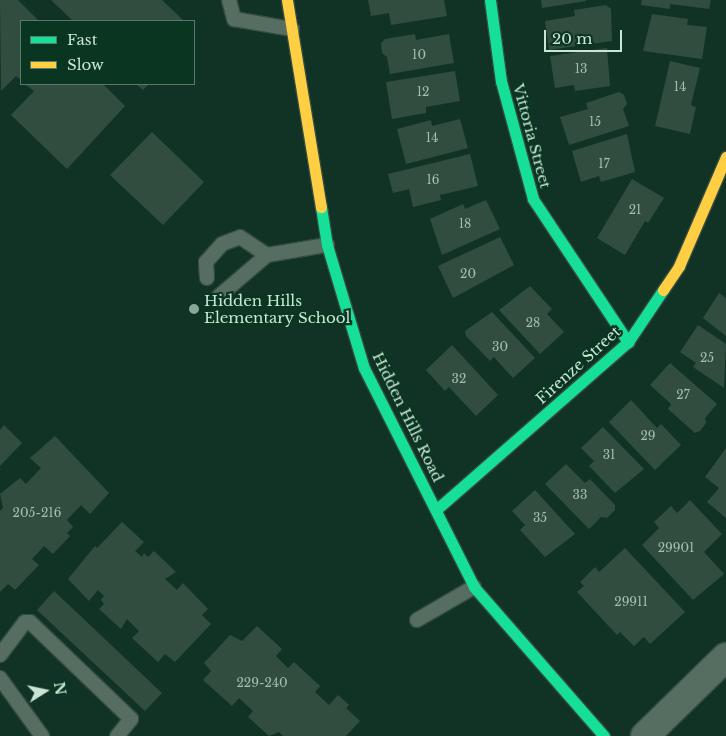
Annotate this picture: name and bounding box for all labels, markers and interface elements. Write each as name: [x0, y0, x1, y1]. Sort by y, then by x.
legend: [20, 20, 195, 85]
scale bar: [546, 20, 624, 52]
text: 20 m: [552, 29, 592, 48]
text: Fast: [67, 30, 97, 49]
house number: 10: [412, 48, 426, 62]
text: Slow: [67, 55, 104, 74]
house number: 13: [575, 62, 587, 76]
house number: 14: [674, 80, 686, 94]
street label: Vittoria Street: [509, 82, 555, 190]
house number: 12: [417, 85, 429, 99]
house number: 15: [589, 115, 601, 129]
house number: 14: [426, 131, 438, 145]
house number: 17: [598, 157, 610, 171]
house number: 16: [426, 173, 440, 187]
house number: 21: [629, 203, 641, 217]
house number: 18: [459, 217, 471, 231]
house number: 20: [460, 267, 476, 281]
place label: Hidden Hills Elementary School: [204, 291, 351, 326]
marker: Hidden Hills Elementary School: [188, 303, 200, 315]
house number: 28: [526, 316, 540, 330]
street label: Firenze Street: [532, 322, 624, 408]
house number: 30: [492, 340, 508, 354]
street label: Hidden Hills Road: [369, 349, 447, 485]
house number: 25: [700, 351, 714, 365]
house number: 32: [452, 372, 466, 386]
house number: 27: [676, 388, 690, 402]
house number: 29: [640, 429, 656, 443]
house number: 31: [603, 448, 615, 462]
house number: 33: [573, 488, 587, 502]
house number: 205-216: [13, 506, 61, 520]
house number: 35: [533, 511, 547, 525]
house number: 29901: [658, 541, 694, 555]
house number: 29911: [614, 595, 648, 609]
north arrow: [20, 666, 70, 716]
house number: 229-240: [236, 676, 288, 690]
text: N: [50, 680, 70, 696]

